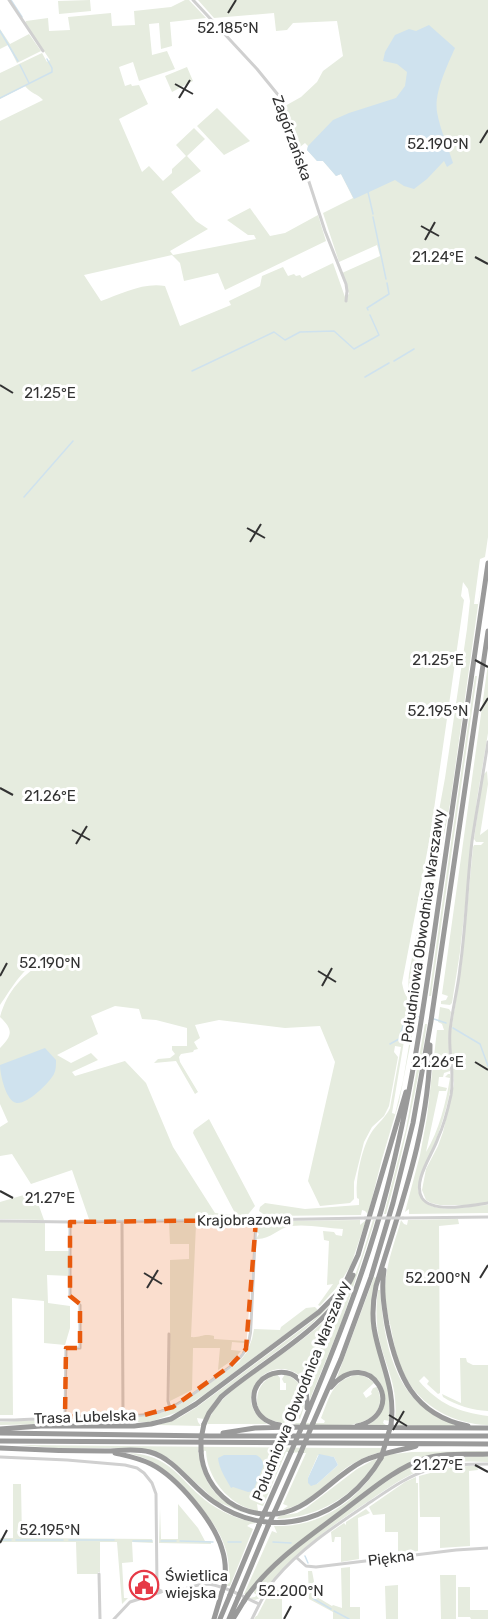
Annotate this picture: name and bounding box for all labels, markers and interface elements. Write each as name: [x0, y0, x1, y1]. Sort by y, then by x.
text: 52.185°N: [197, 19, 259, 37]
street label: Zagórzańska: [268, 93, 316, 183]
text: 52.190°N: [407, 135, 469, 153]
text: 21.24°E: [412, 248, 464, 266]
text: 21.25°E: [24, 384, 76, 402]
text: 21.25°E: [412, 651, 464, 669]
text: 52.195°N: [408, 702, 468, 720]
text: 21.26°E: [24, 787, 76, 805]
street label: Południowa Obwodnica Warszawy: [398, 808, 448, 1044]
text: 52.190°N: [19, 954, 81, 972]
text: 21.26°E: [412, 1053, 464, 1071]
text: 21.27°E: [25, 1189, 75, 1207]
street label: Krajobrazowa: [197, 1210, 291, 1230]
text: 52.200°N: [405, 1269, 471, 1287]
street label: Południowa Obwodnica Warszawy: [249, 1278, 353, 1504]
street label: Trasa Lubelska: [33, 1406, 137, 1428]
text: 21.27°E: [413, 1456, 463, 1474]
text: 52.195°N: [20, 1521, 80, 1539]
street label: Piękna: [367, 1546, 415, 1570]
place label: Świetlica wiejska: [165, 1567, 228, 1602]
public building icon: Świetlica wiejska: [128, 1569, 160, 1601]
text: 52.200°N: [258, 1582, 324, 1600]

